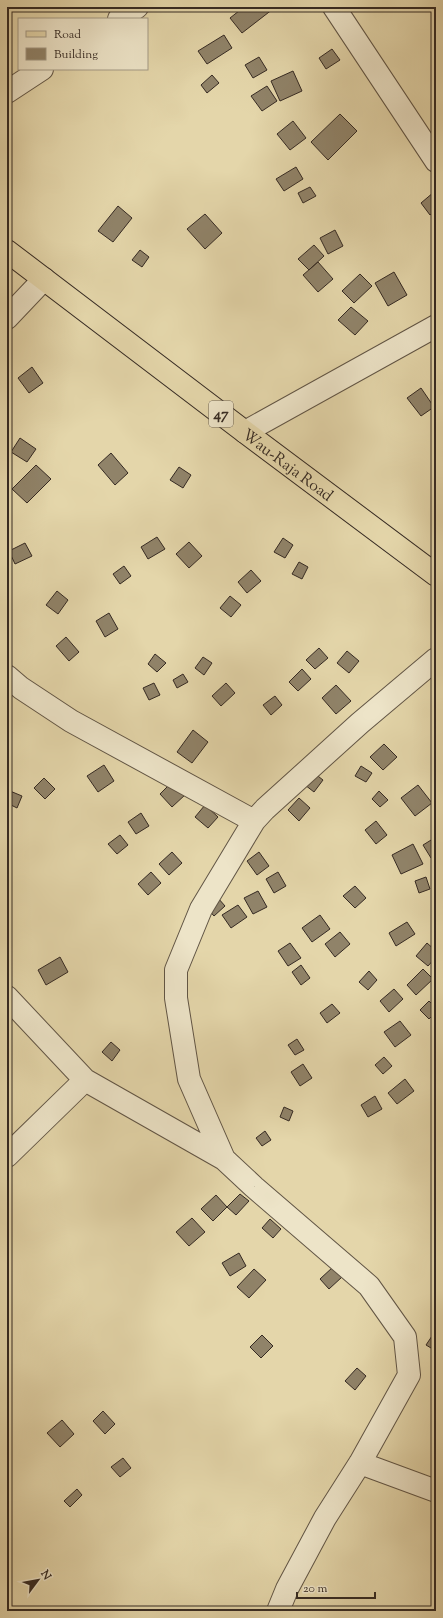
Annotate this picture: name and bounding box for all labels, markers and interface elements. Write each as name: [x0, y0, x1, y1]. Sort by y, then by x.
legend: [18, 18, 148, 70]
text: Road: [54, 26, 81, 44]
text: Building: [54, 46, 98, 64]
road number: 47: [209, 401, 233, 427]
street label: Wau-Raja Road: [236, 425, 337, 508]
north arrow: [18, 1560, 58, 1600]
text: N: [36, 1566, 55, 1583]
scale bar: [297, 1574, 375, 1600]
text: 20 m: [303, 1580, 328, 1598]

